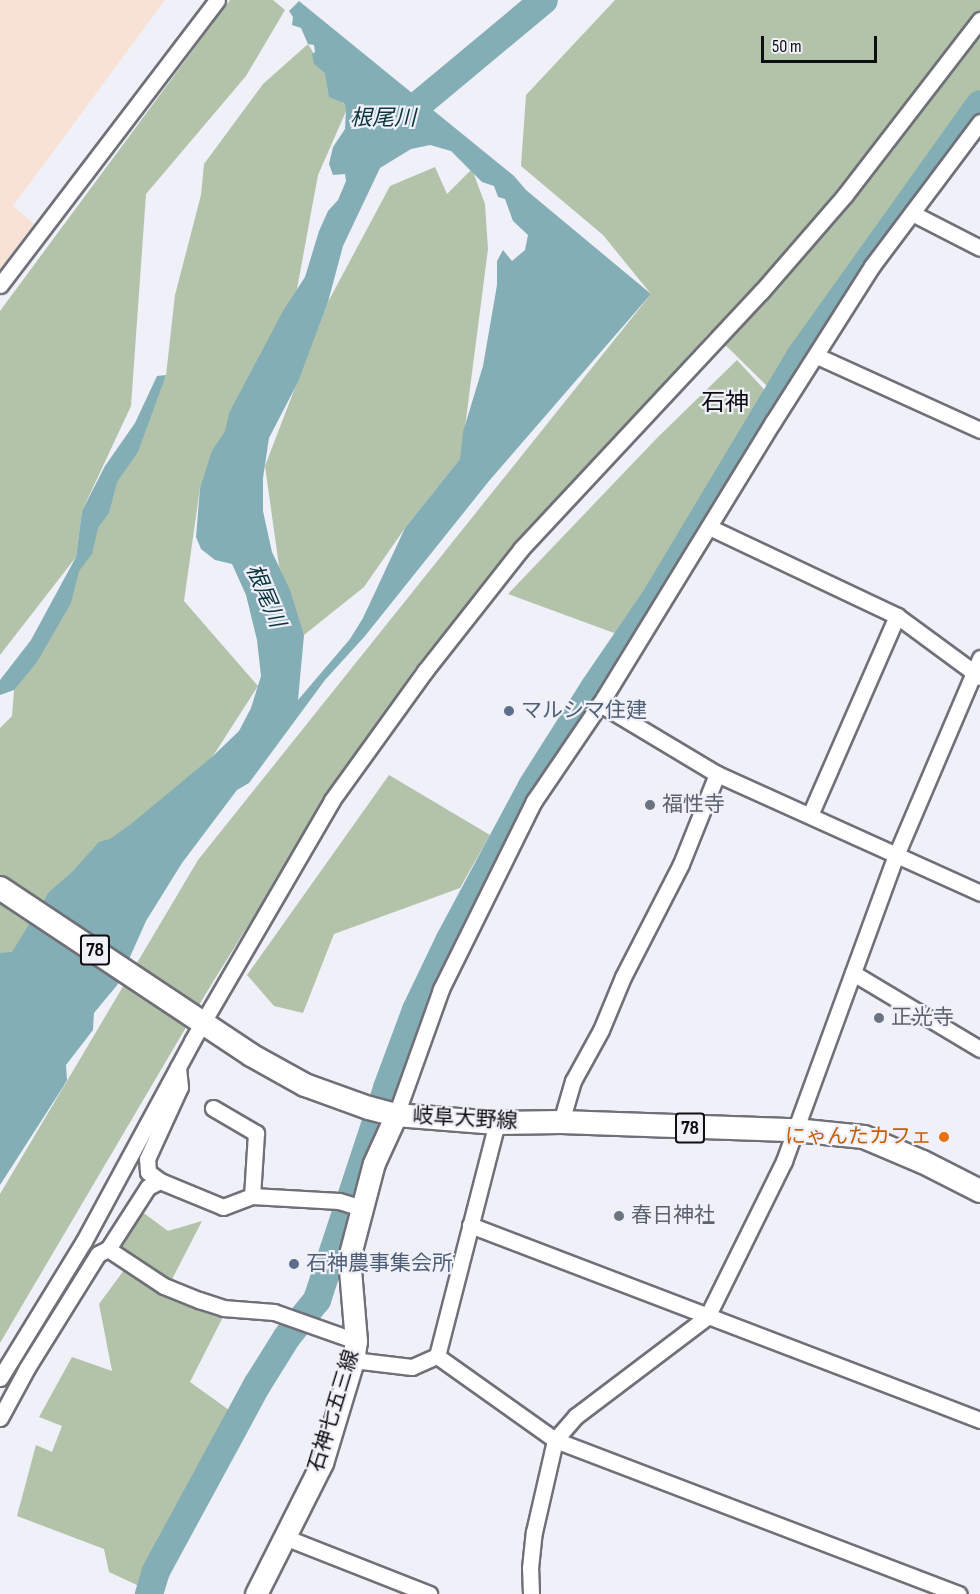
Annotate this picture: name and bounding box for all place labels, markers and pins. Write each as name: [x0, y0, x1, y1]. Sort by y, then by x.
place label: マルシマ住建: [521, 698, 647, 724]
marker: マルシマ住建: [502, 704, 516, 718]
place label: 福性寺: [662, 792, 725, 818]
marker: 福性寺: [643, 798, 657, 812]
place label: 正光寺: [891, 1005, 954, 1031]
marker: 正光寺: [872, 1011, 886, 1025]
place label: にゃんたカフェ: [785, 1124, 932, 1150]
marker: にゃんたカフェ: [937, 1130, 951, 1144]
place label: 春日神社: [631, 1203, 715, 1229]
marker: 春日神社: [612, 1209, 626, 1223]
place label: 石神農事集会所: [306, 1251, 453, 1277]
marker: 石神農事集会所: [287, 1257, 301, 1271]

